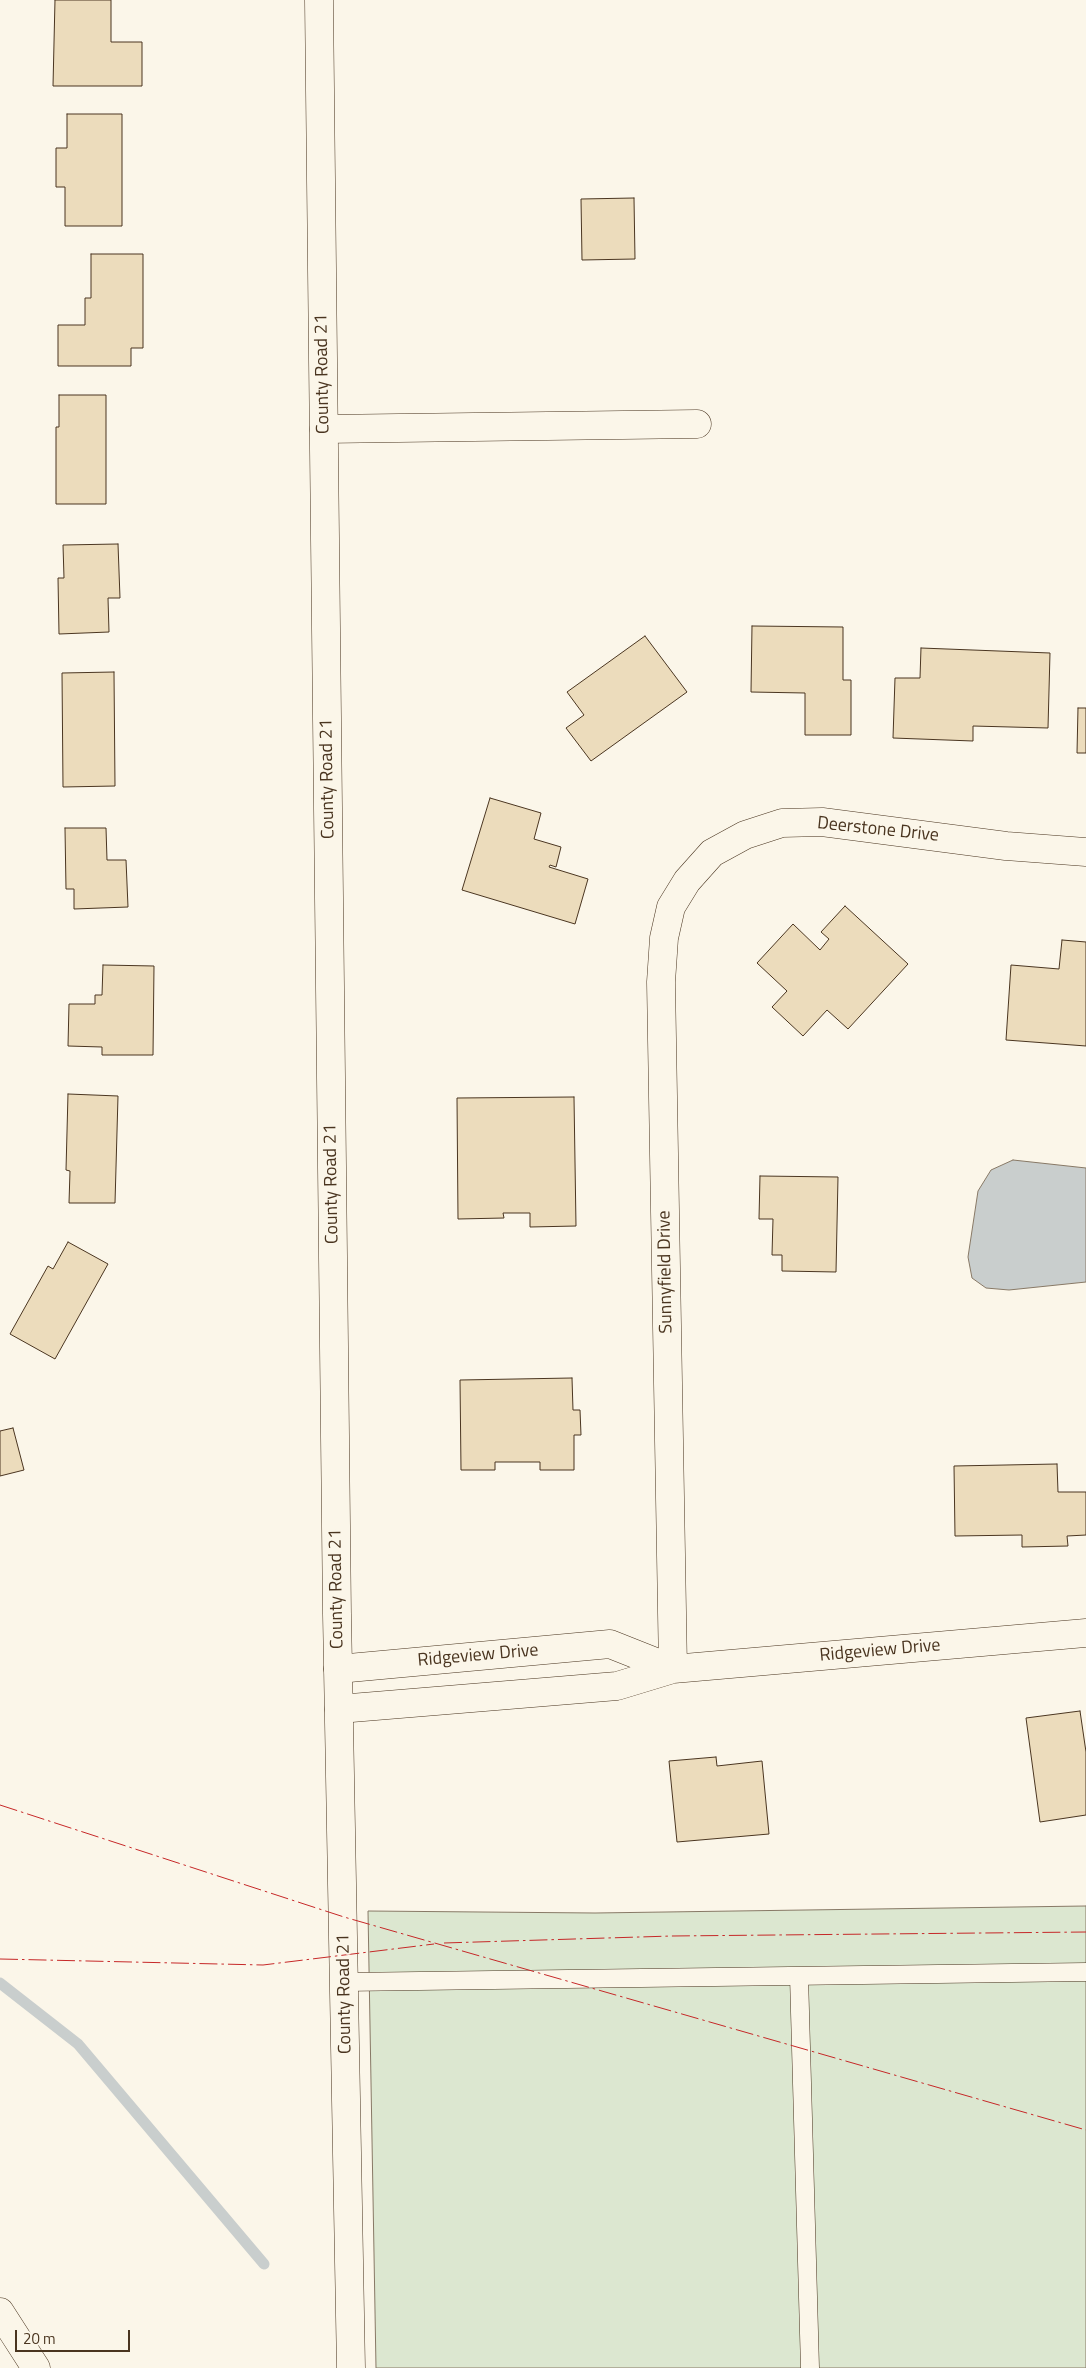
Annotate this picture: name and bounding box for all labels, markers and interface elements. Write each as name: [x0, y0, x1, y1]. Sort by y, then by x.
street label: County Road 21: [311, 314, 335, 434]
street label: County Road 21: [316, 719, 340, 839]
street label: Deerstone Drive: [816, 813, 940, 847]
street label: County Road 21: [320, 1124, 344, 1244]
street label: Sunnyfield Drive: [654, 1210, 678, 1334]
street label: County Road 21: [325, 1529, 349, 1649]
street label: Ridgeview Drive: [819, 1635, 941, 1667]
street label: Ridgeview Drive: [417, 1640, 539, 1672]
street label: County Road 21: [333, 1934, 357, 2054]
scale bar: [18, 2320, 132, 2352]
text: 20 m: [23, 2327, 56, 2350]

